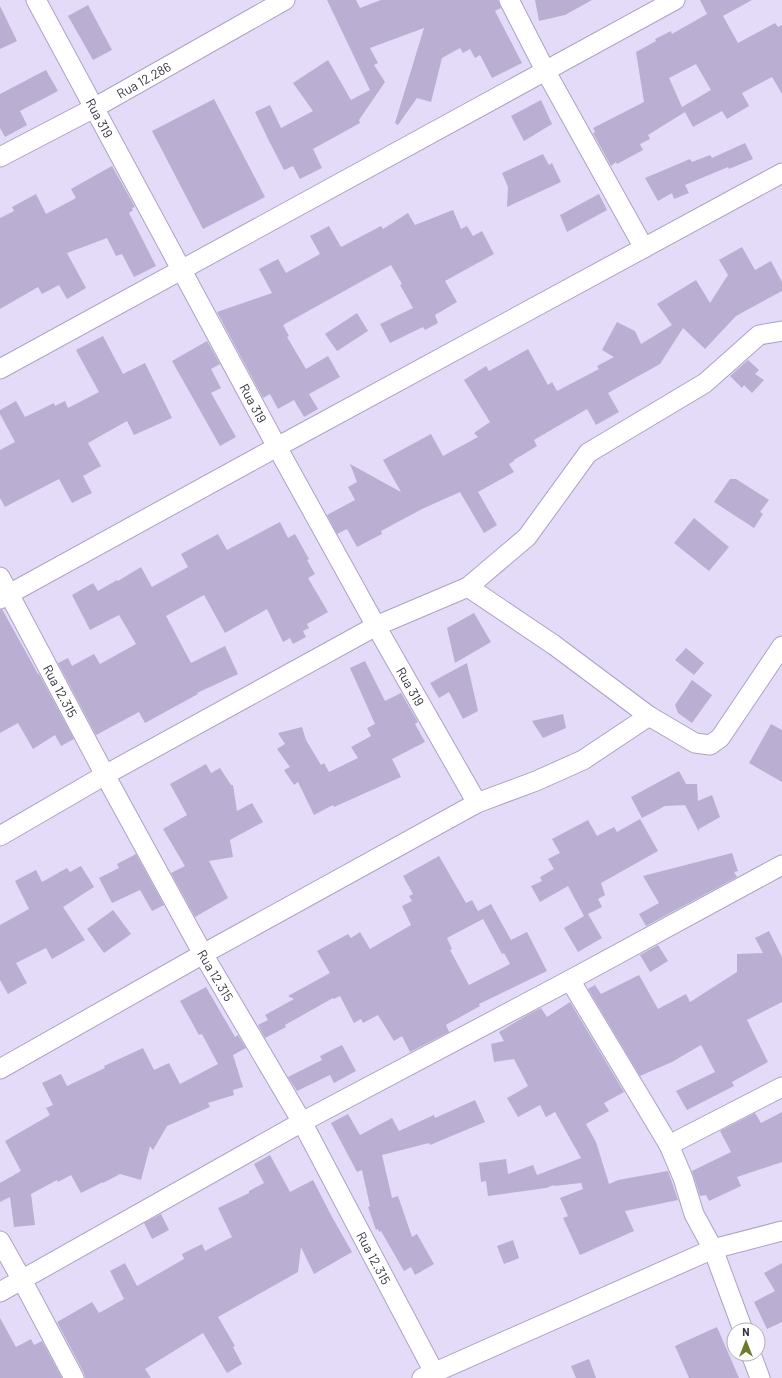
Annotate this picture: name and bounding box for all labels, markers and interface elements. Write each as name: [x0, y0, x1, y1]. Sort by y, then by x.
street label: Rua 12.286: [114, 58, 174, 102]
street label: Rua 319: [83, 96, 117, 140]
street label: Rua 319: [236, 381, 270, 425]
street label: Rua 12.315: [40, 662, 81, 720]
street label: Rua 319: [393, 664, 428, 709]
street label: Rua 12.315: [194, 947, 237, 1004]
street label: Rua 12.315: [353, 1229, 394, 1287]
north arrow: [726, 1322, 766, 1362]
text: N: [742, 1325, 750, 1338]

